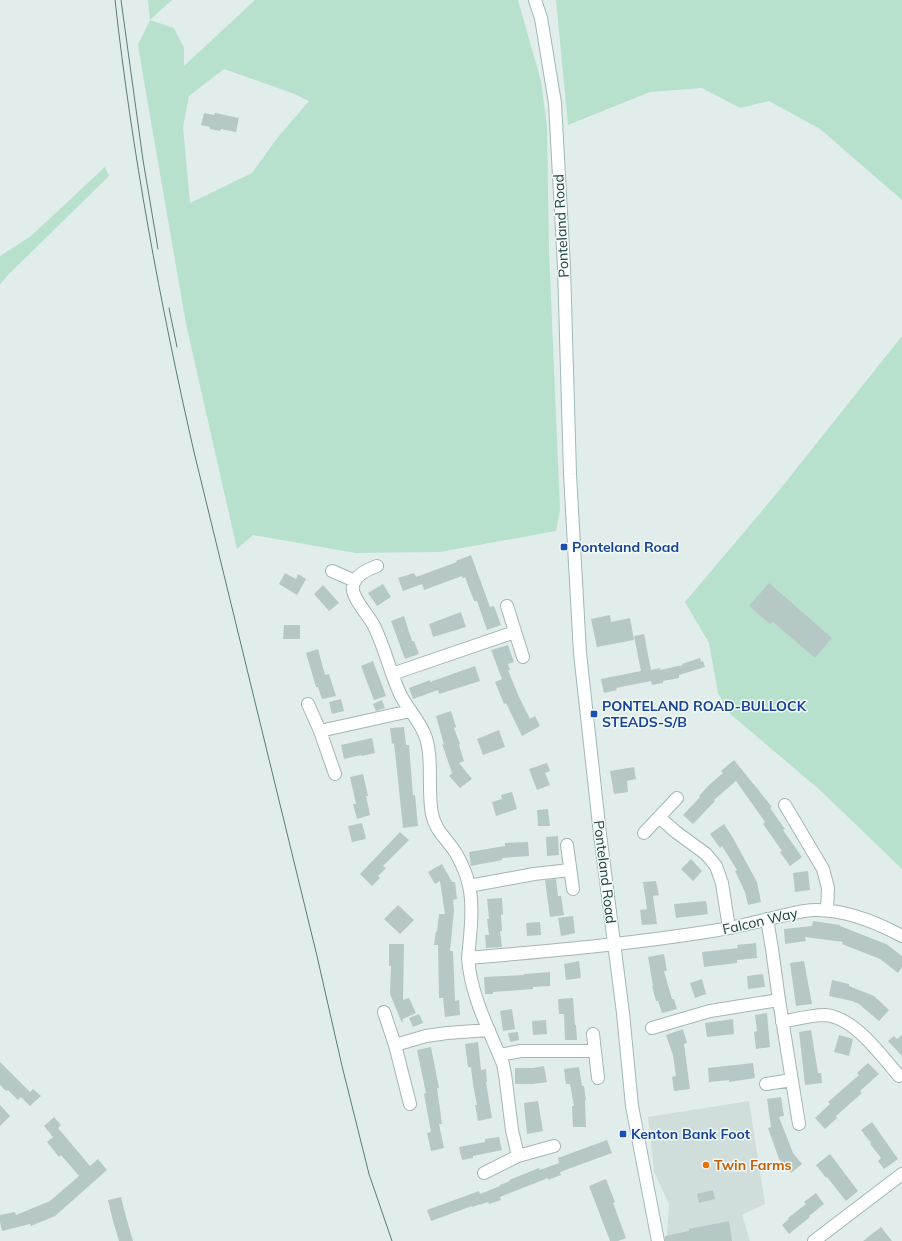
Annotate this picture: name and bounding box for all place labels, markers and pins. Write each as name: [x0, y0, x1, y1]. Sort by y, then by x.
place label: Ponteland Road: [572, 538, 679, 556]
marker: Ponteland Road: [559, 542, 569, 552]
place label: PONTELAND ROAD-BULLOCK STEADS-S/B: [602, 697, 807, 731]
marker: PONTELAND ROAD-BULLOCK STEADS-S/B: [589, 709, 599, 719]
place label: Kenton Bank Foot: [631, 1125, 751, 1143]
marker: Kenton Bank Foot: [618, 1129, 628, 1139]
place label: Twin Farms: [714, 1156, 792, 1174]
marker: Twin Farms: [701, 1160, 711, 1170]

